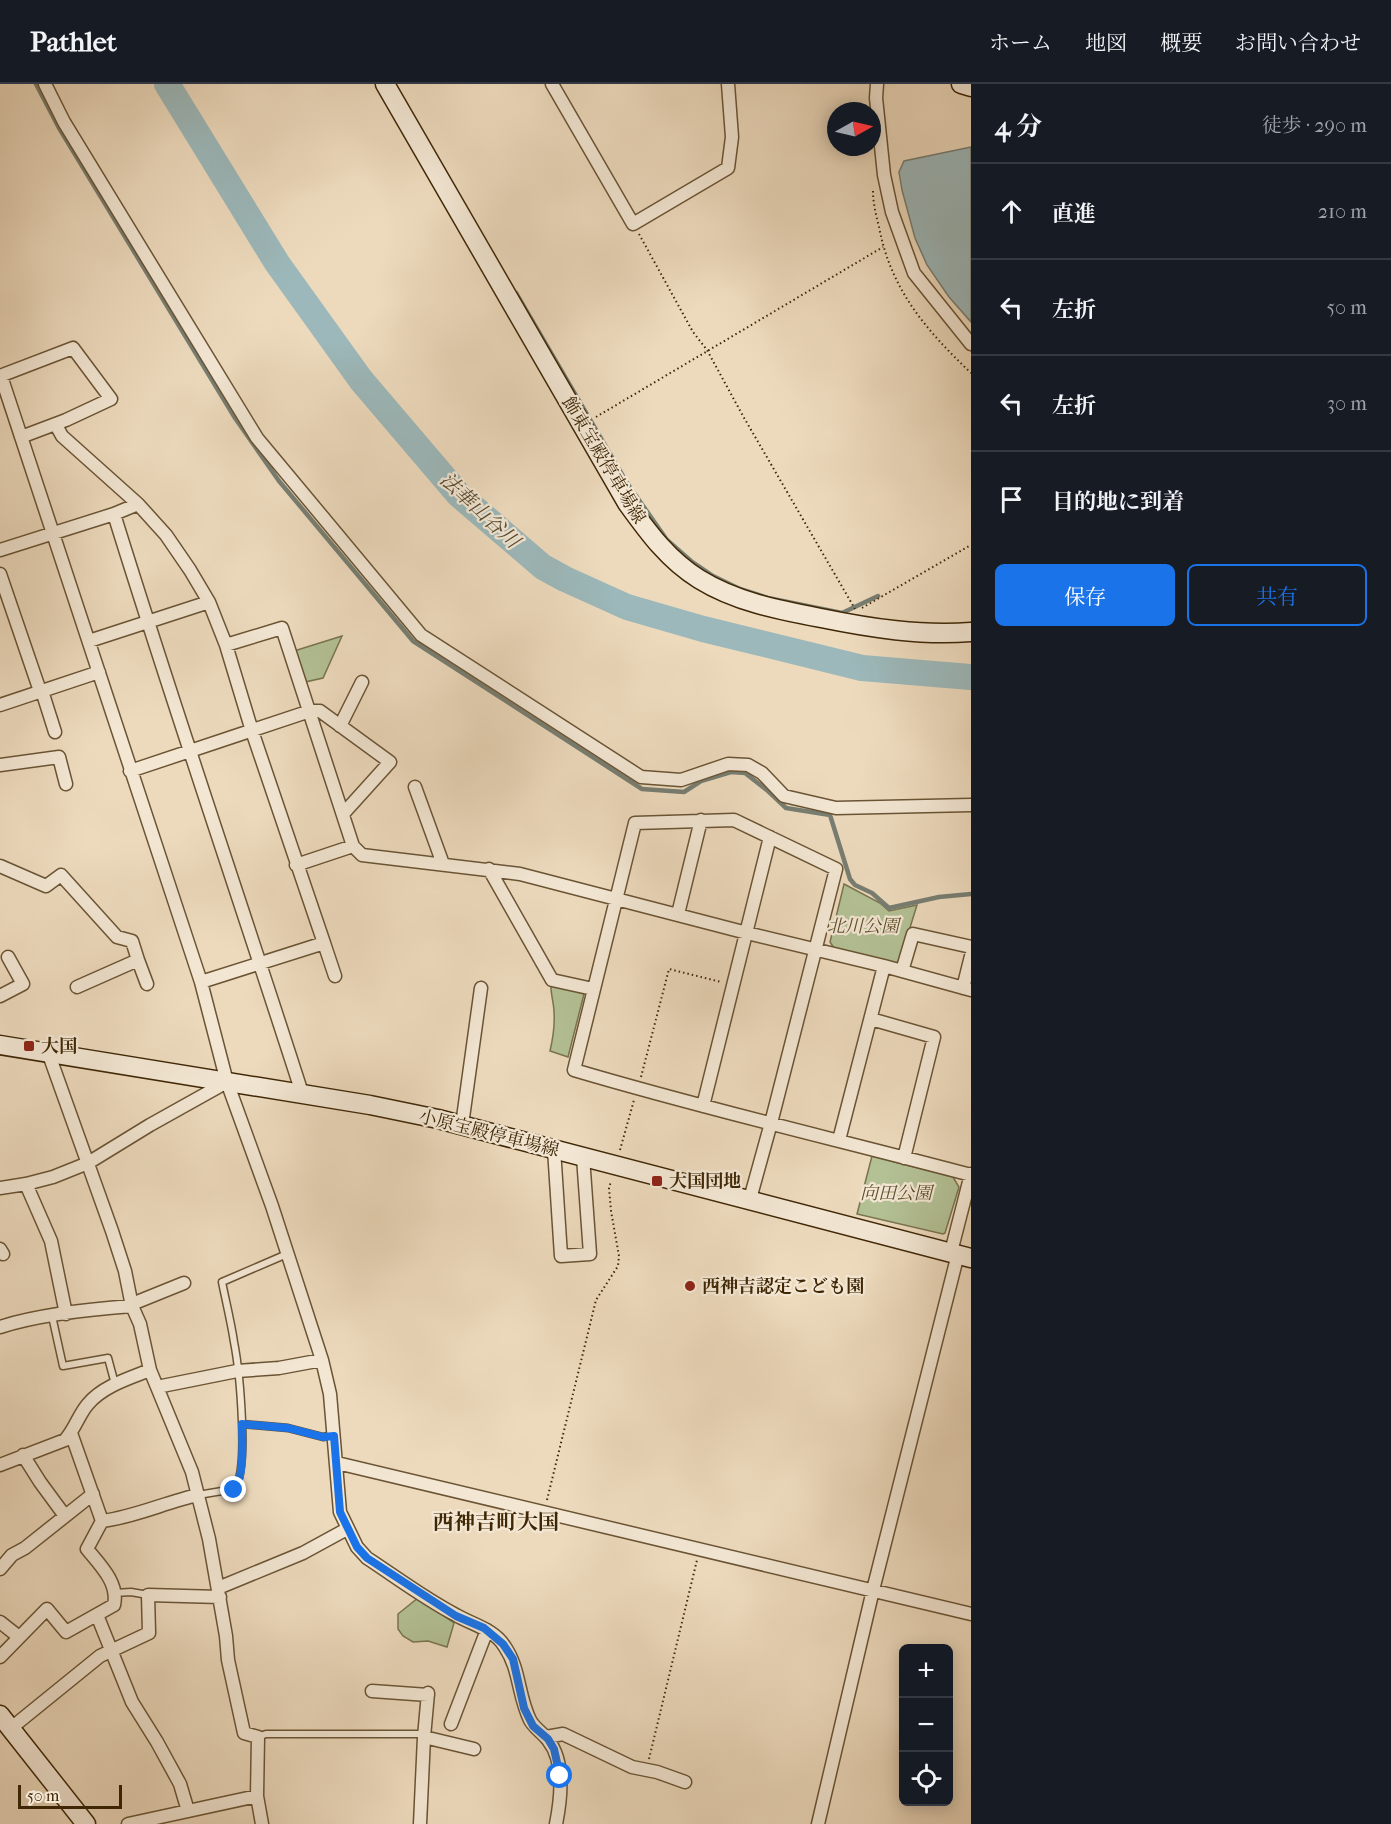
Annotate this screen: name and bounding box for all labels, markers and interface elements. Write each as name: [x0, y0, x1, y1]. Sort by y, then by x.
text: Pathlet: [30, 25, 117, 58]
text: ホーム: [989, 31, 1052, 55]
text: 地図: [1085, 31, 1127, 55]
text: 概要: [1160, 31, 1202, 55]
text: お問い合わせ: [1235, 31, 1361, 55]
north arrow: [827, 102, 881, 156]
text: 4 分: [995, 111, 1042, 142]
text: 徒歩 · 290 m: [1262, 114, 1367, 137]
icon: ahead: [995, 195, 1028, 228]
text: 210 m: [1318, 200, 1367, 223]
text: 直進: [1052, 201, 1096, 227]
icon: left: [995, 291, 1028, 324]
text: 50 m: [1326, 296, 1367, 319]
text: 左折: [1052, 297, 1096, 323]
icon: left: [995, 387, 1028, 420]
text: 30 m: [1327, 392, 1367, 415]
street label: 飾東宝殿停車場線: [557, 393, 650, 527]
text: 左折: [1052, 393, 1096, 419]
water label: 法華山谷川: [435, 468, 526, 554]
icon: arrive: [995, 483, 1028, 516]
text: 目的地に到着: [1052, 489, 1184, 515]
button: 保存: [995, 564, 1175, 626]
button: 共有: [1187, 564, 1367, 626]
park label: 北川公園: [827, 916, 902, 937]
place label: 大国: [41, 1036, 77, 1057]
marker: 大国: [22, 1039, 36, 1053]
street label: 小原宝殿停車場線: [416, 1106, 561, 1161]
place label: 大国団地: [669, 1171, 741, 1192]
marker: 大国団地: [650, 1174, 664, 1188]
park label: 向田公園: [860, 1183, 935, 1204]
place label: 西神吉認定こども園: [702, 1276, 864, 1297]
marker: 西神吉認定こども園: [683, 1279, 697, 1293]
route end: [220, 1476, 246, 1502]
district label: 西神吉町大国: [433, 1510, 559, 1534]
map controls: [899, 1644, 953, 1806]
button: +: [899, 1644, 953, 1698]
button: −: [899, 1698, 953, 1752]
button: locate: [899, 1752, 953, 1806]
route start: [546, 1762, 572, 1788]
scale bar: [18, 1782, 122, 1810]
text: 50 m: [27, 1786, 59, 1805]

